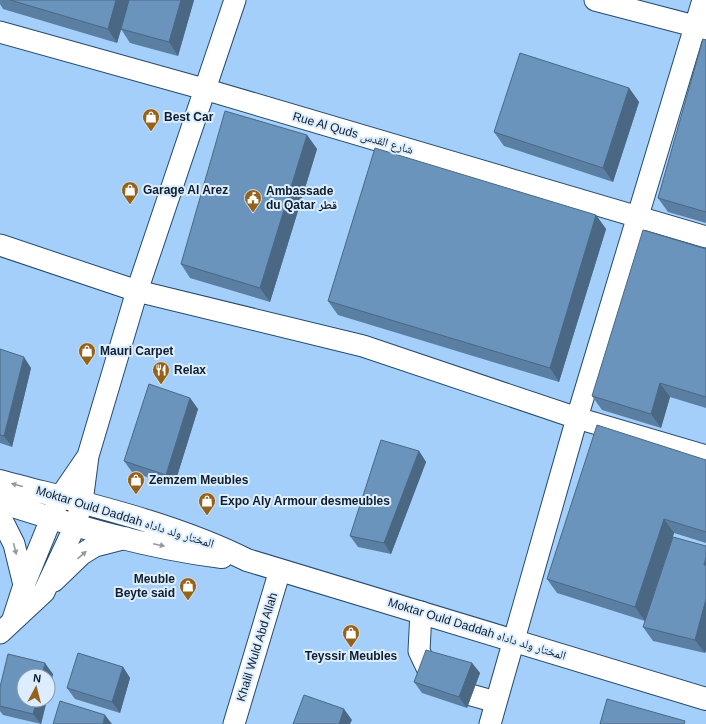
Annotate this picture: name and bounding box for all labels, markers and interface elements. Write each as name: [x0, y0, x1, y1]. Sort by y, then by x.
shop icon: Best Car: [141, 107, 161, 132]
street label: Rue Al Quds شارع القدس: [291, 109, 415, 158]
place label: Best Car: [164, 110, 214, 124]
shop icon: Garage Al Arez: [120, 180, 140, 205]
place label: Garage Al Arez: [143, 183, 228, 197]
place label: Ambassade du Qatar قطر: [266, 184, 337, 212]
public building icon: Ambassade du Qatar قطر: [243, 188, 263, 213]
shop icon: Mauri Carpet: [77, 341, 97, 366]
place label: Mauri Carpet: [100, 344, 173, 358]
restaurant icon: Relax: [151, 360, 171, 385]
place label: Relax: [174, 363, 206, 377]
shop icon: Zemzem Meubles: [126, 470, 146, 495]
place label: Zemzem Meubles: [149, 473, 249, 487]
one-way arrow: [11, 482, 23, 488]
street label: Moktar Ould Daddah المختار ولد داداه: [34, 483, 216, 551]
shop icon: Expo Aly Armour desmeubles: [197, 491, 217, 516]
place label: Expo Aly Armour desmeubles: [220, 494, 390, 508]
one-way arrow: [13, 543, 19, 555]
one-way arrow: [153, 543, 165, 549]
one-way arrow: [76, 550, 87, 559]
place label: Meuble Beyte said: [115, 572, 175, 600]
shop icon: Meuble Beyte said: [178, 576, 198, 601]
street label: Khalil Wuld Abd Allah: [234, 591, 280, 703]
street label: Moktar Ould Daddah المختار ولد داداه: [386, 595, 568, 663]
shop icon: Teyssir Meubles: [341, 623, 361, 648]
place label: Teyssir Meubles: [305, 649, 398, 663]
north arrow: [16, 668, 56, 708]
text: N: [33, 672, 42, 685]

